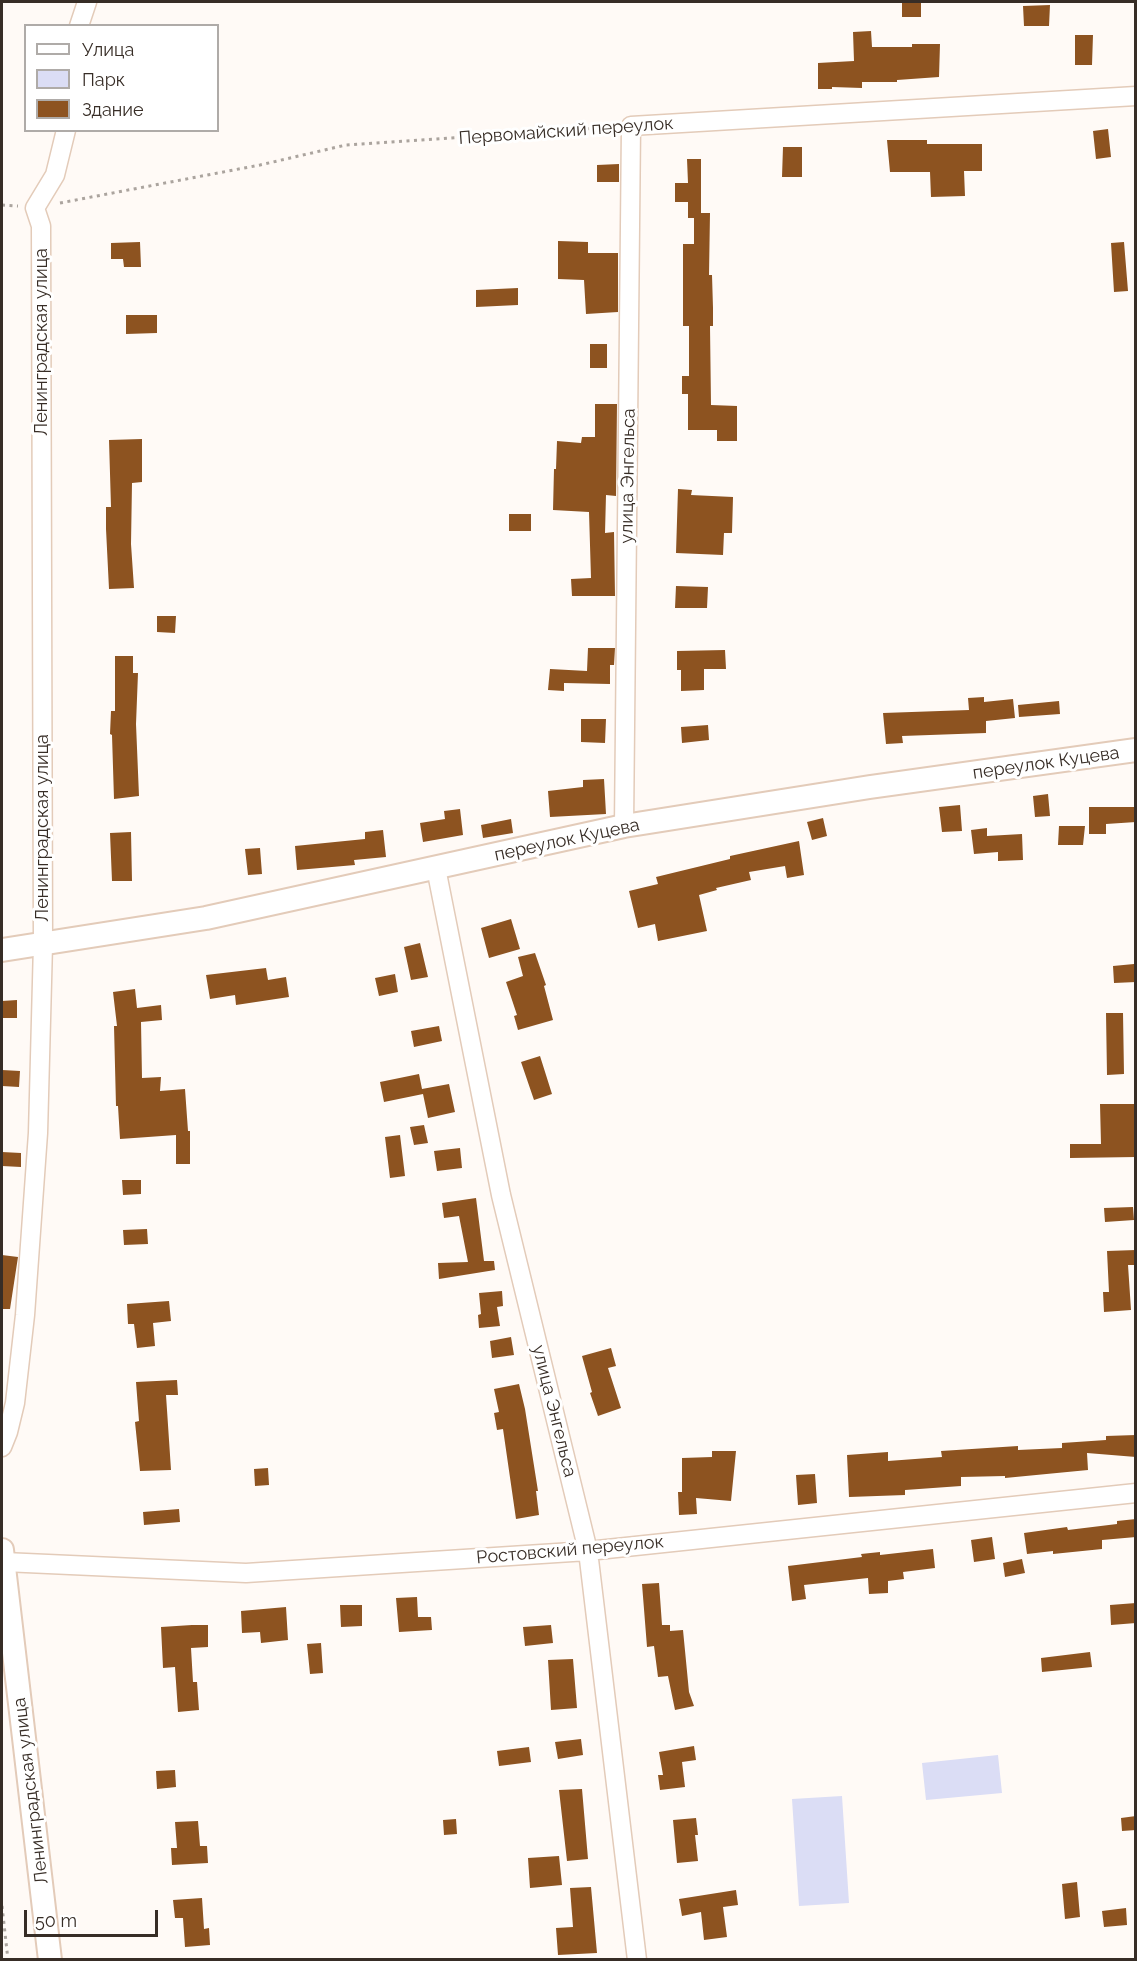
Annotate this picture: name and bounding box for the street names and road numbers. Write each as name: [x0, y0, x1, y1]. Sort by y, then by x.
street label: Первомайский переулок: [458, 113, 674, 149]
street label: Ленинградская улица: [31, 248, 53, 436]
street label: улица Энгельса: [616, 408, 640, 544]
street label: Ленинградская улица: [32, 734, 54, 922]
street label: переулок Куцева: [971, 742, 1121, 784]
street label: переулок Куцева: [492, 814, 642, 866]
street label: улица Энгельса: [527, 1343, 581, 1479]
street label: Ростовский переулок: [475, 1531, 665, 1569]
street label: Ленинградская улица: [9, 1696, 53, 1886]

